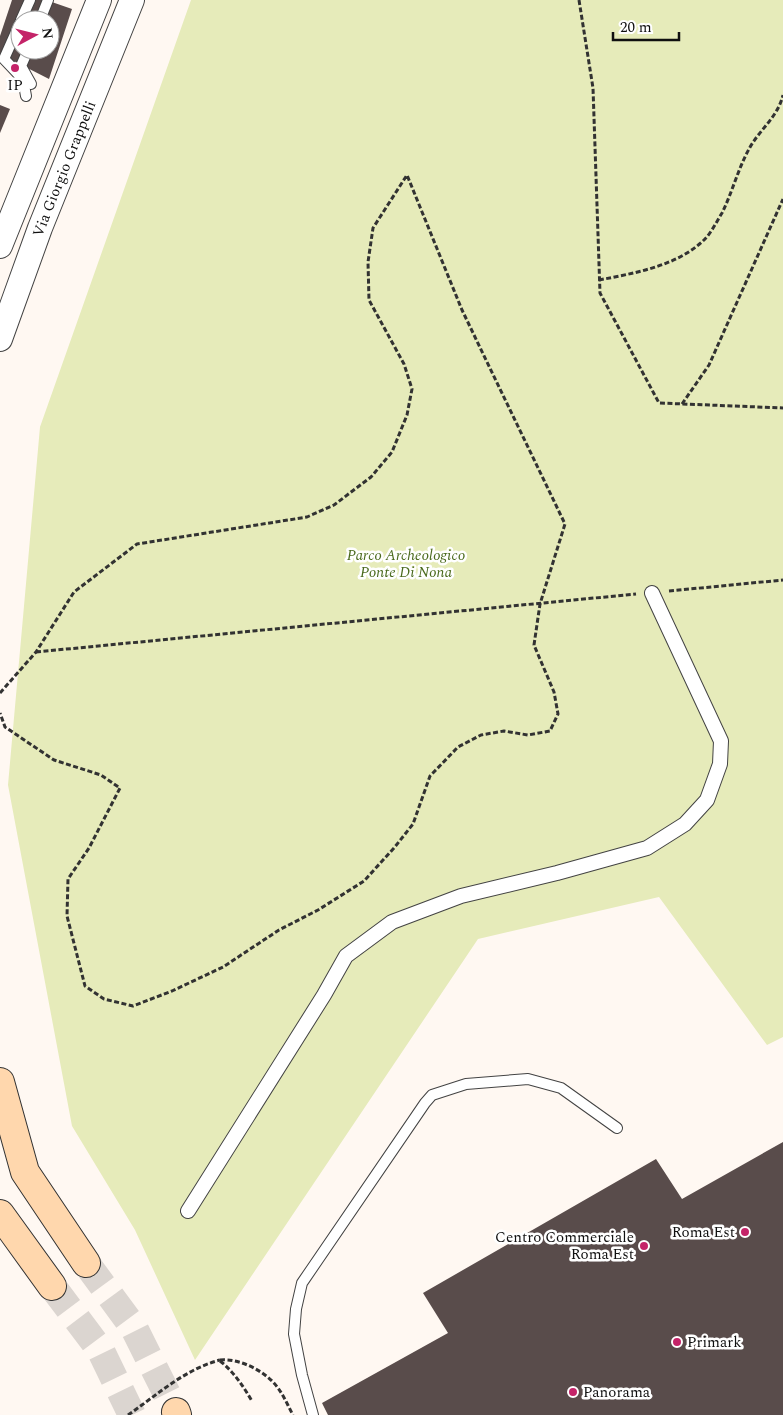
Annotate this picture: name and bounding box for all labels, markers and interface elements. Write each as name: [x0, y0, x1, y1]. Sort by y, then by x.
north arrow: [10, 10, 60, 60]
scale bar: [613, 10, 679, 42]
text: 20 m: [620, 16, 652, 39]
text: N: [36, 27, 59, 40]
marker: IP: [9, 62, 21, 74]
place label: IP: [7, 74, 23, 97]
street label: Via Giorgio Grappelli: [27, 97, 102, 240]
park label: Parco Archeologico Ponte Di Nona: [347, 544, 465, 584]
place label: Roma Est: [672, 1221, 735, 1244]
place label: Centro Commerciale Roma Est: [495, 1226, 634, 1266]
marker: Roma Est: [739, 1226, 751, 1238]
marker: Centro Commerciale Roma Est: [638, 1240, 650, 1252]
place label: Primark: [687, 1331, 742, 1354]
marker: Primark: [671, 1336, 683, 1348]
place label: Panorama: [583, 1381, 651, 1404]
marker: Panorama: [567, 1386, 579, 1398]

